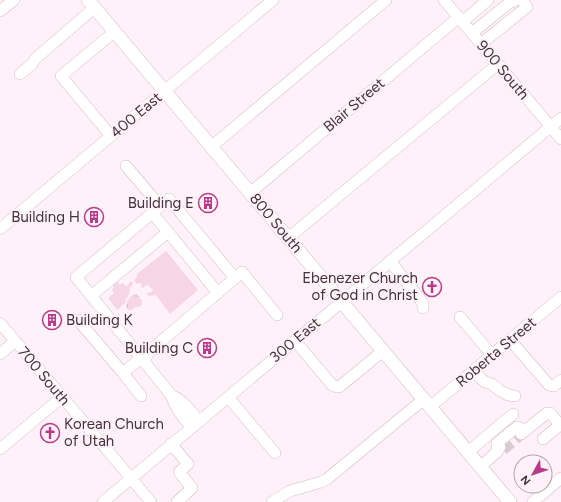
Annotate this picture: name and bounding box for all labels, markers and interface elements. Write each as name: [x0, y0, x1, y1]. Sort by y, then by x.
street label: 900 South: [473, 37, 533, 103]
street label: Blair Street: [320, 74, 389, 136]
street label: 400 East: [107, 88, 166, 142]
street label: 800 South: [246, 189, 306, 257]
building icon: Building E: [197, 192, 219, 214]
place label: Building E: [128, 194, 194, 212]
building icon: Building H: [83, 206, 105, 228]
place label: Building H: [11, 208, 80, 226]
place label: Ebenezer Church of God in Christ: [302, 269, 418, 304]
church icon: Ebenezer Church of God in Christ: [421, 276, 443, 298]
building icon: Building K: [41, 309, 63, 331]
place label: Building K: [66, 311, 133, 329]
street label: Roberta Street: [452, 313, 540, 391]
street label: 300 East: [266, 314, 324, 366]
building icon: Building C: [196, 337, 218, 359]
place label: Building C: [125, 339, 193, 357]
street label: 700 South: [14, 343, 74, 409]
place label: Korean Church of Utah: [64, 415, 164, 450]
church icon: Korean Church of Utah: [39, 422, 61, 444]
north arrow: [513, 454, 553, 494]
text: N: [518, 473, 533, 488]

